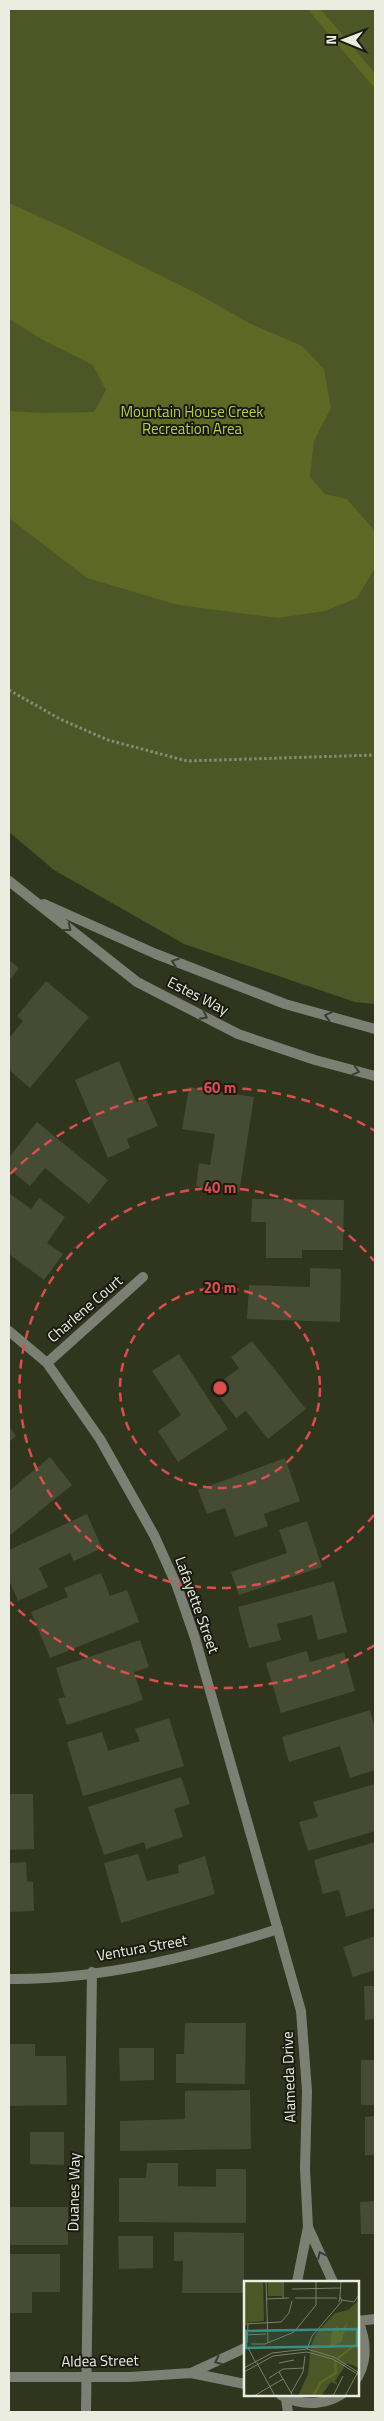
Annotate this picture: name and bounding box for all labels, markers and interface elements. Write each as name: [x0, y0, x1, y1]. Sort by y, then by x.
north arrow: [319, 15, 369, 65]
text: N: [320, 35, 341, 45]
park label: Mountain House Creek Recreation Area: [120, 400, 264, 440]
one-way arrow: [62, 922, 71, 930]
one-way arrow: [171, 958, 180, 968]
street label: Estes Way: [164, 970, 233, 1021]
one-way arrow: [198, 1010, 207, 1020]
one-way arrow: [325, 1012, 333, 1022]
one-way arrow: [352, 1065, 361, 1076]
text: 60 m: [204, 1076, 236, 1099]
text: 40 m: [204, 1176, 236, 1199]
street label: Charlene Court: [42, 1269, 128, 1348]
text: 20 m: [204, 1276, 236, 1299]
centre of rings: [211, 1379, 229, 1397]
street label: Lafayette Street: [169, 1553, 226, 1657]
street label: Ventura Street: [95, 1928, 190, 1967]
street label: Alameda Drive: [275, 2031, 302, 2123]
street label: Duanes Way: [61, 2152, 86, 2232]
one-way arrow: [316, 2251, 327, 2260]
inset map: [244, 2281, 359, 2396]
street label: Aldea Street: [61, 2348, 140, 2373]
one-way arrow: [214, 2354, 223, 2365]

